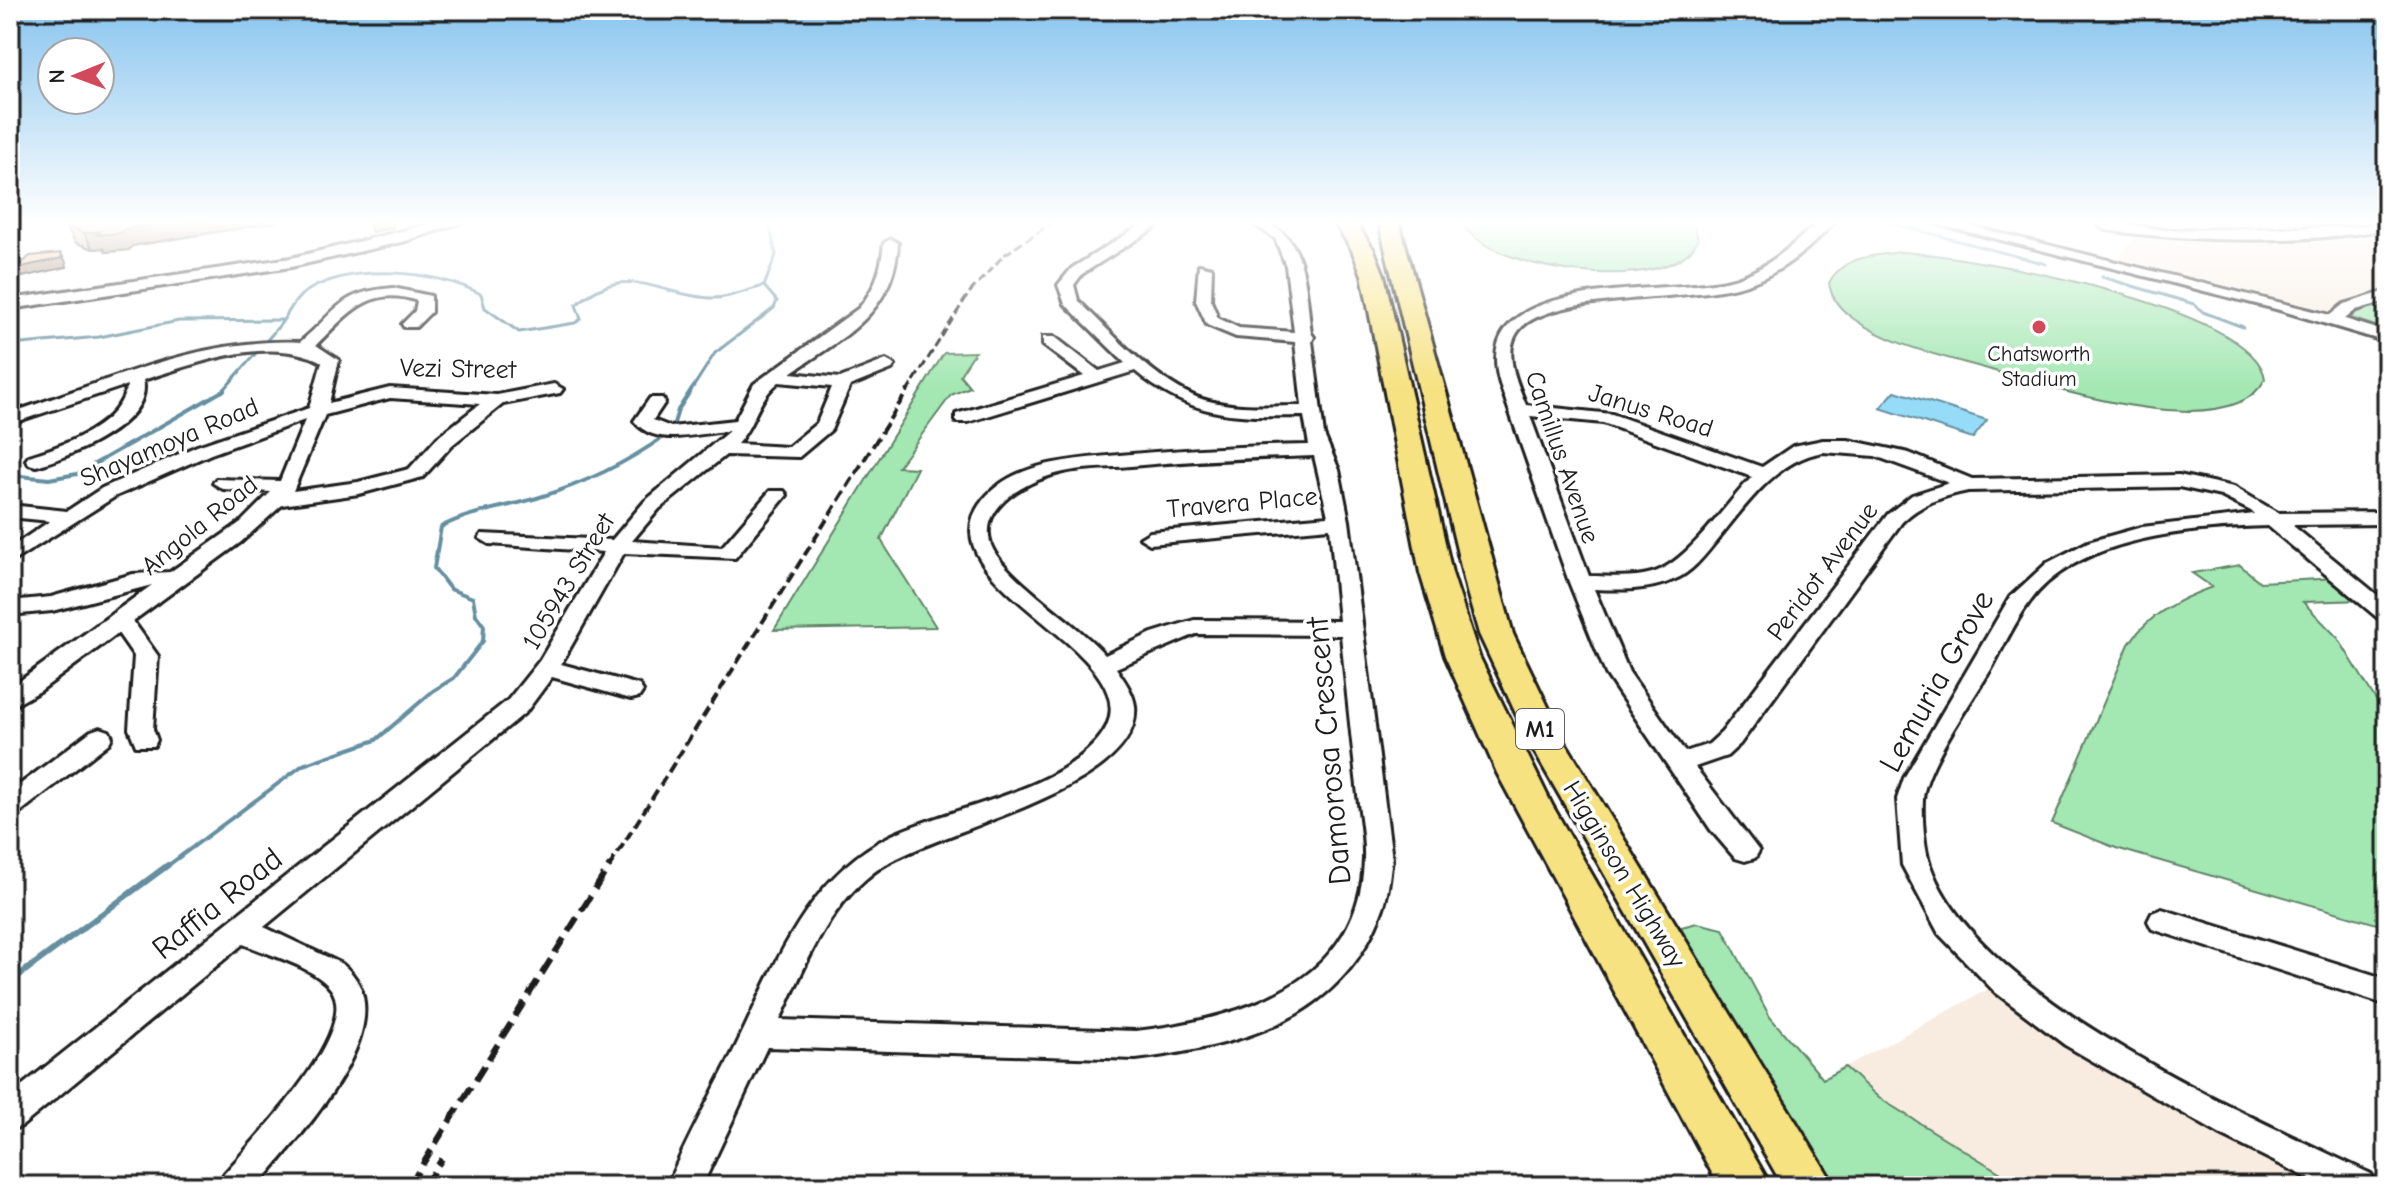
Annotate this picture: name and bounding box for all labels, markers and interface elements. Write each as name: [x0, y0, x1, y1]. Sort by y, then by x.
north arrow: [36, 36, 116, 116]
text: N: [44, 69, 70, 84]
marker: Chatsworth Stadium: [2030, 318, 2048, 336]
place label: Chatsworth Stadium: [1987, 341, 2091, 392]
street label: Vezi Street: [400, 353, 518, 385]
street label: Camillus Avenue: [1519, 367, 1606, 547]
street label: Janus Road: [1585, 378, 1717, 444]
street label: Shayamoya Road: [76, 392, 263, 494]
street label: Angola Road: [135, 470, 264, 582]
street label: Travera Place: [1165, 481, 1319, 525]
street label: Peridot Avenue: [1761, 497, 1885, 647]
street label: 105943 Street: [516, 507, 622, 655]
street label: Lemuria Grove: [1871, 584, 2002, 779]
street label: Damorosa Crescent: [1298, 615, 1359, 886]
road number: M1: [1516, 709, 1564, 749]
street label: Higginson Highway: [1557, 776, 1692, 974]
street label: Raffia Road: [145, 840, 290, 967]

